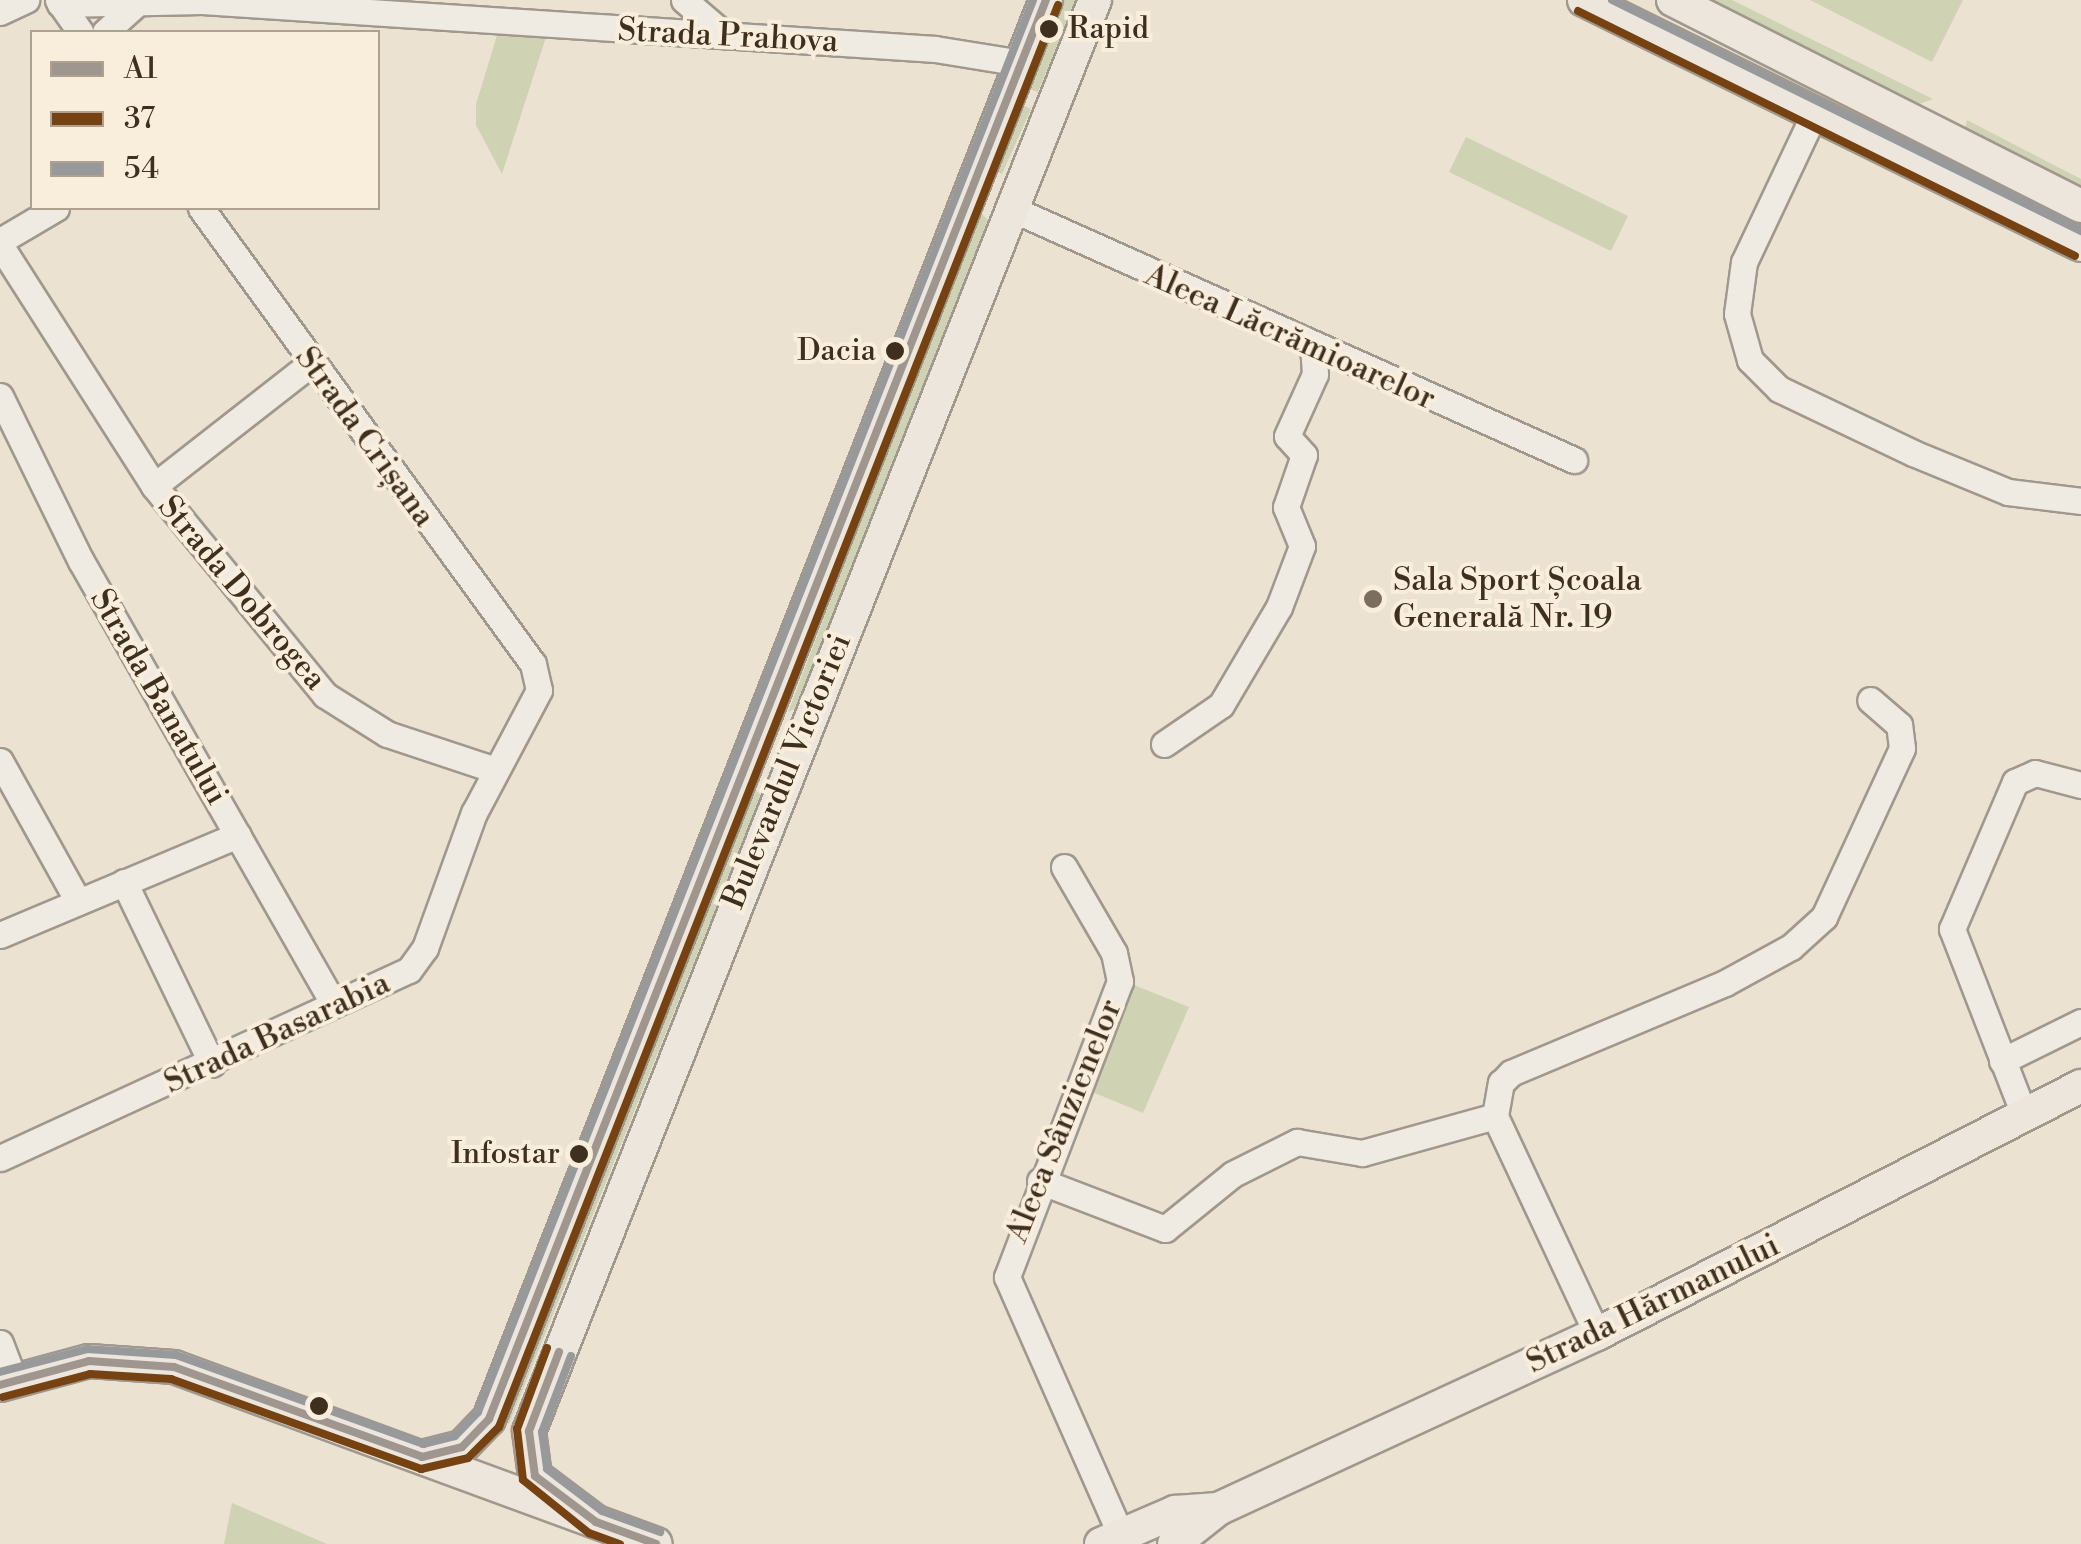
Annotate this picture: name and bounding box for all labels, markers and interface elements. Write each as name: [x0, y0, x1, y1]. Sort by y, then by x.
street label: Strada Prahova: [617, 11, 839, 61]
place label: Rapid: [1068, 11, 1149, 47]
marker: Rapid: [1039, 19, 1059, 39]
legend: [30, 30, 380, 210]
text: A1: [124, 50, 158, 88]
text: 37: [124, 100, 155, 138]
text: 54: [124, 150, 159, 188]
street label: Aleea Lăcrămioarelor: [1139, 256, 1441, 418]
place label: Dacia: [797, 333, 876, 369]
street label: Strada Crișana: [287, 340, 443, 534]
marker: Dacia: [885, 341, 905, 361]
street label: Strada Dobrogea: [150, 488, 334, 698]
place label: Sala Sport Școala Generală Nr. 19: [1393, 562, 1642, 637]
street label: Strada Banatului: [82, 582, 236, 812]
marker: Sala Sport Școala Generală Nr. 19: [1362, 588, 1384, 610]
street label: Bulevardul Victoriei: [714, 628, 860, 914]
street label: Strada Basarabia: [158, 964, 396, 1102]
street label: Aleea Sânzienelor: [998, 994, 1130, 1248]
place label: Infostar: [451, 1136, 560, 1172]
marker: Infostar: [569, 1144, 589, 1164]
street label: Strada Hărmanului: [1520, 1226, 1786, 1382]
unlabelled marker: [309, 1396, 329, 1416]

